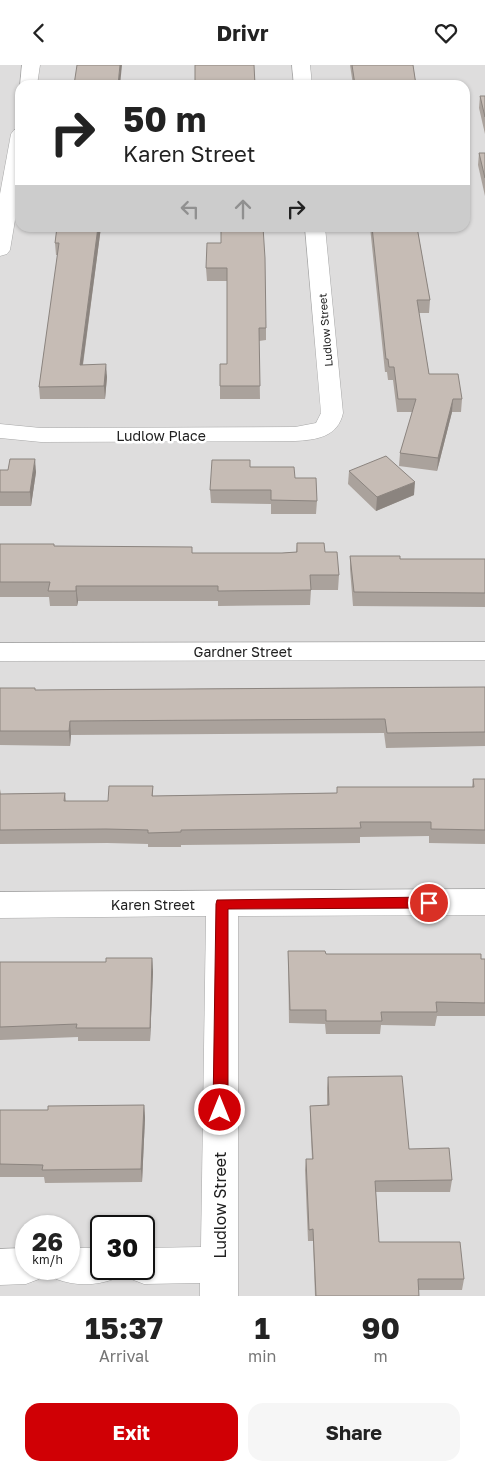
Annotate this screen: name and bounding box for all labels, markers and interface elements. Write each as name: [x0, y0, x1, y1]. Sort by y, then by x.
icon: back: [25, 19, 53, 47]
text: Drivr: [216, 19, 269, 46]
icon: heart: [432, 19, 460, 47]
text: 50 m: [123, 98, 206, 140]
icon: right: [40, 100, 105, 165]
text: Karen Street: [123, 140, 256, 167]
icon: left: [176, 195, 204, 223]
icon: ahead: [229, 195, 257, 223]
icon: right: [282, 195, 310, 223]
street label: Ludlow Street: [315, 293, 335, 367]
street label: Ludlow Place: [116, 427, 206, 444]
street label: Gardner Street: [194, 643, 292, 660]
pin: [408, 882, 450, 924]
icon: arrive: [415, 889, 443, 917]
street label: Karen Street: [111, 896, 195, 913]
position arrow: [193, 1083, 245, 1135]
street label: Ludlow Street: [210, 1151, 230, 1259]
speed limit sign: 30: [90, 1215, 155, 1280]
text: 26: [32, 1226, 63, 1257]
text: km/h: [32, 1252, 63, 1267]
text: 15:37: [85, 1310, 163, 1346]
text: 1: [254, 1310, 270, 1346]
text: 90: [361, 1310, 400, 1346]
text: Arrival: [99, 1346, 149, 1366]
text: min: [248, 1346, 276, 1366]
text: m: [374, 1346, 388, 1366]
button: Exit: [25, 1403, 238, 1461]
button: Share: [248, 1403, 460, 1461]

